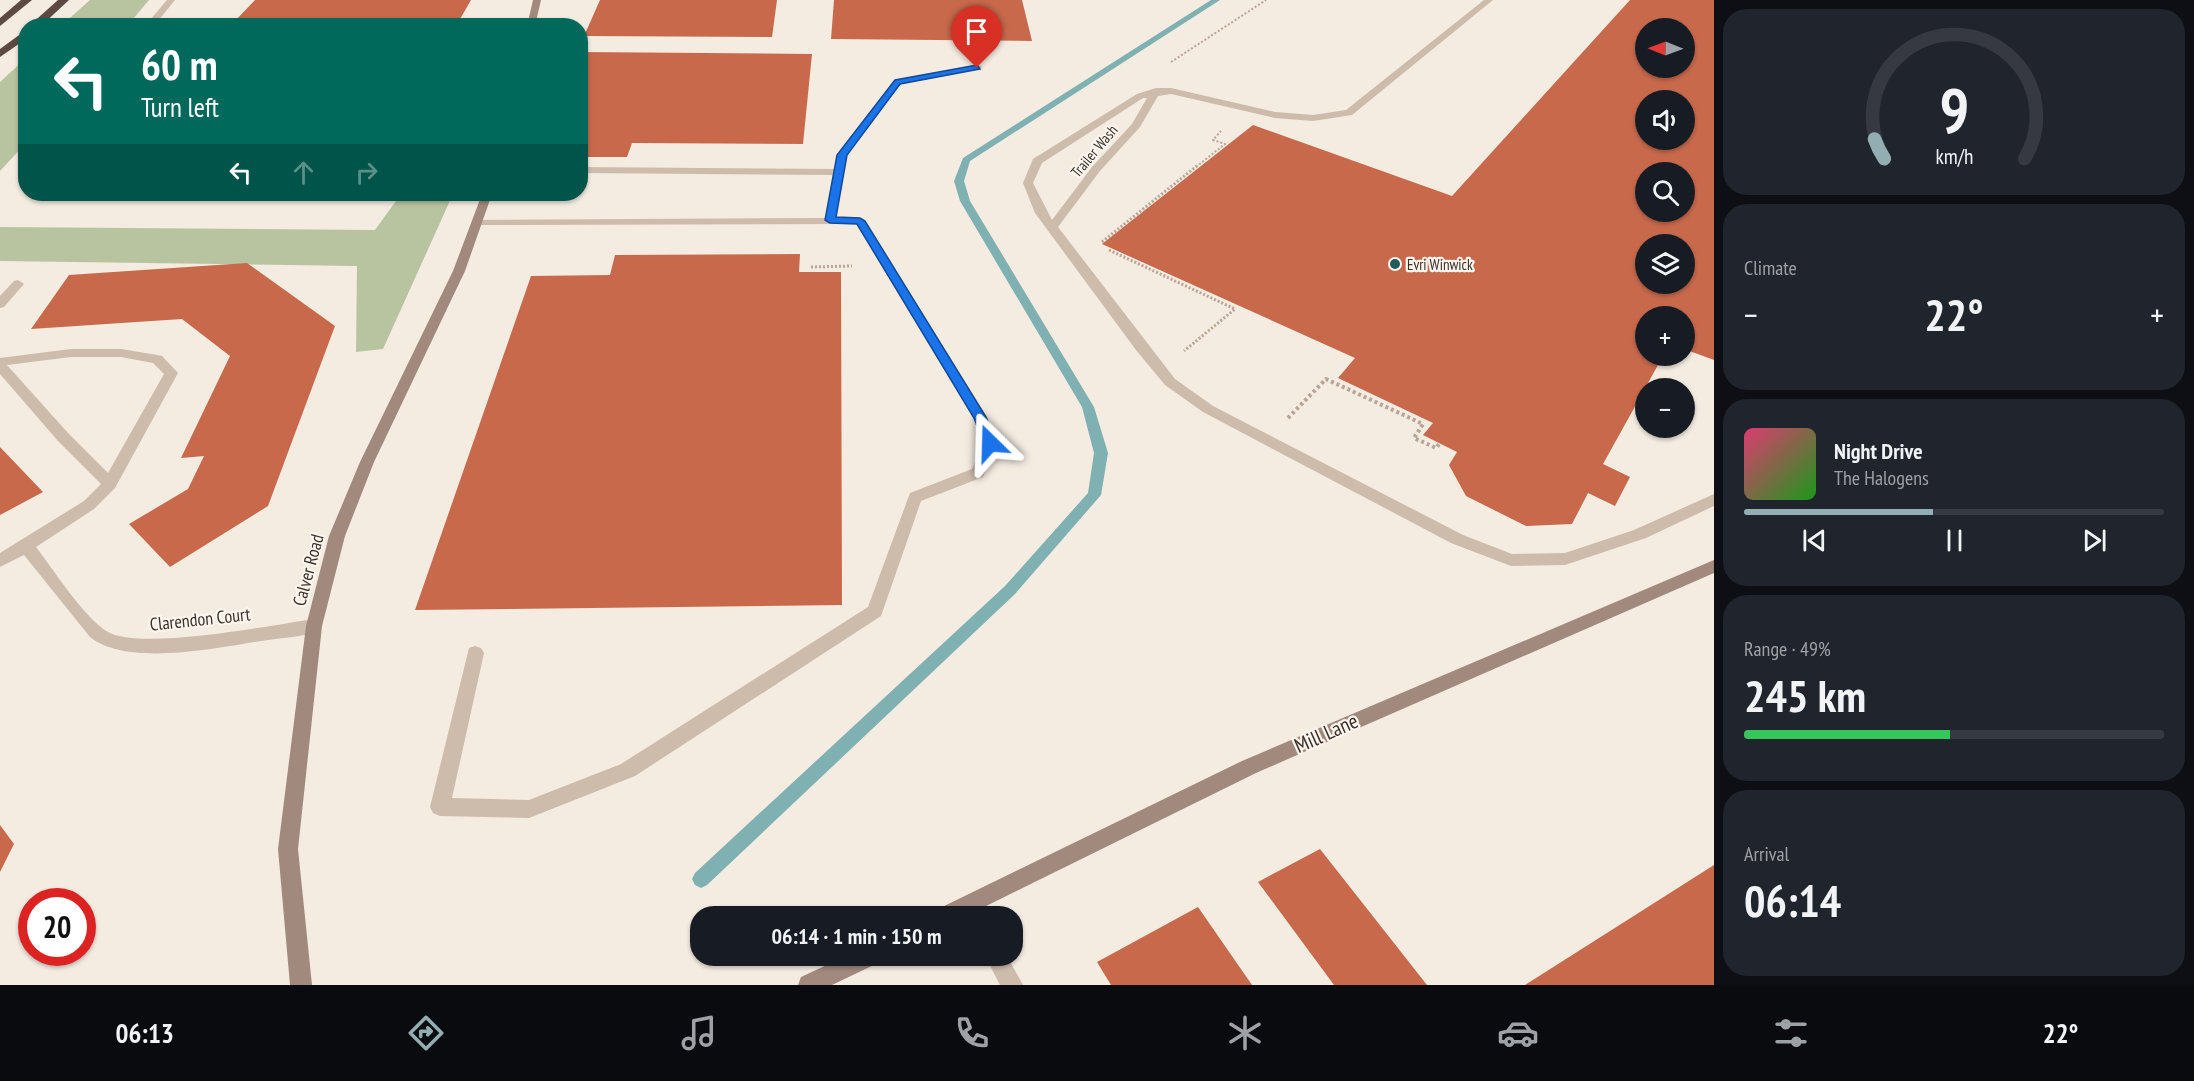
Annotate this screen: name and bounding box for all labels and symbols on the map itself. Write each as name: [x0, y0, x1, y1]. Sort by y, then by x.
pin: [951, 6, 1002, 68]
north arrow: [1635, 18, 1695, 78]
street label: Trailer Wash: [1067, 121, 1121, 181]
place label: Evri Winwick: [1407, 255, 1473, 274]
marker: Evri Winwick: [1388, 257, 1402, 271]
position arrow: [958, 411, 1022, 475]
street label: Calver Road: [287, 532, 329, 608]
street label: Clarendon Court: [149, 602, 251, 636]
street label: Mill Lane: [1290, 707, 1362, 759]
speed limit sign: 20: [18, 888, 96, 966]

